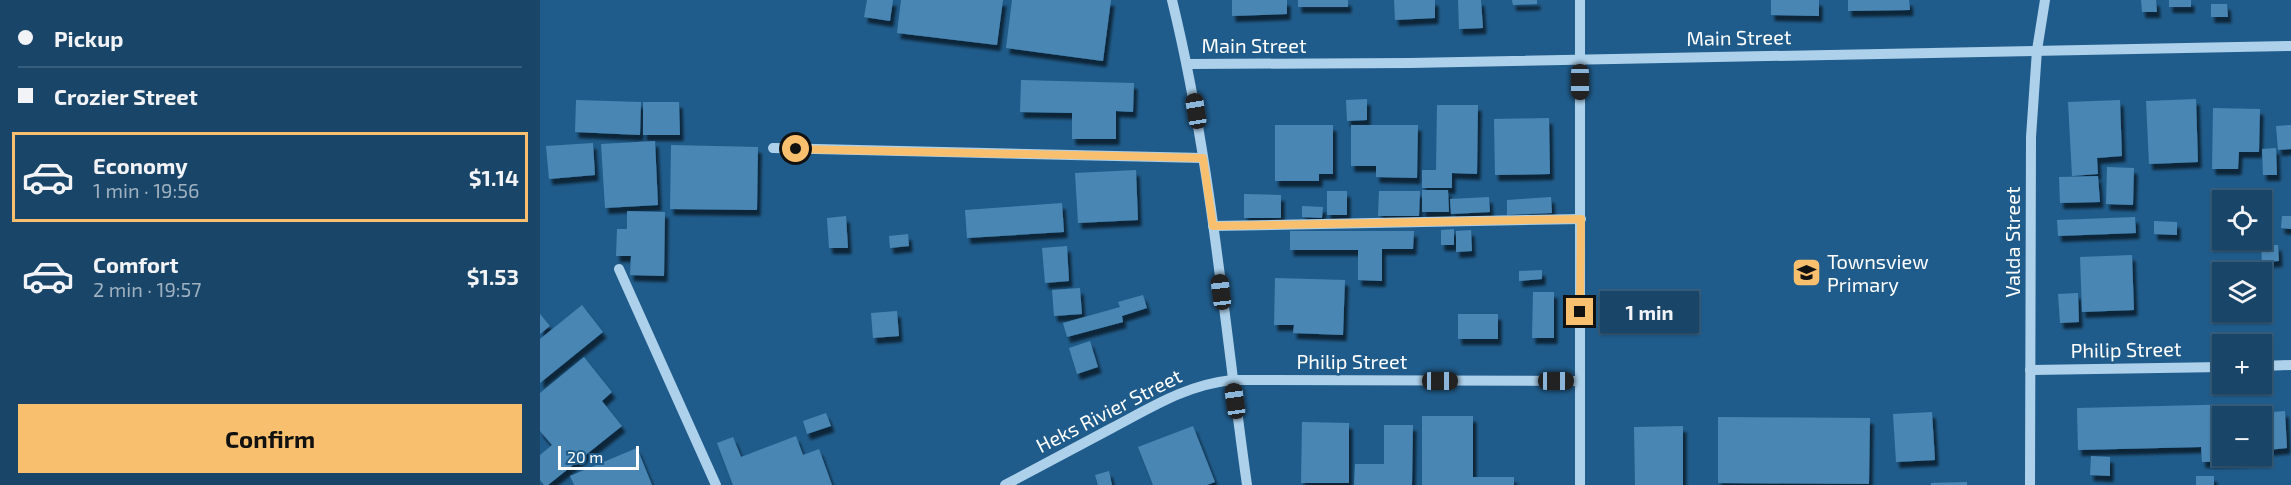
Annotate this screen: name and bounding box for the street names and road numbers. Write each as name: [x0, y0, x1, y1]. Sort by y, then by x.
street label: Main Street: [1686, 24, 1792, 50]
street label: Main Street: [1201, 33, 1307, 57]
street label: Valda Street: [2000, 186, 2024, 298]
street label: Philip Street: [2070, 336, 2182, 362]
street label: Philip Street: [1297, 349, 1408, 373]
street label: Heks Rivier Street: [1032, 363, 1186, 457]

